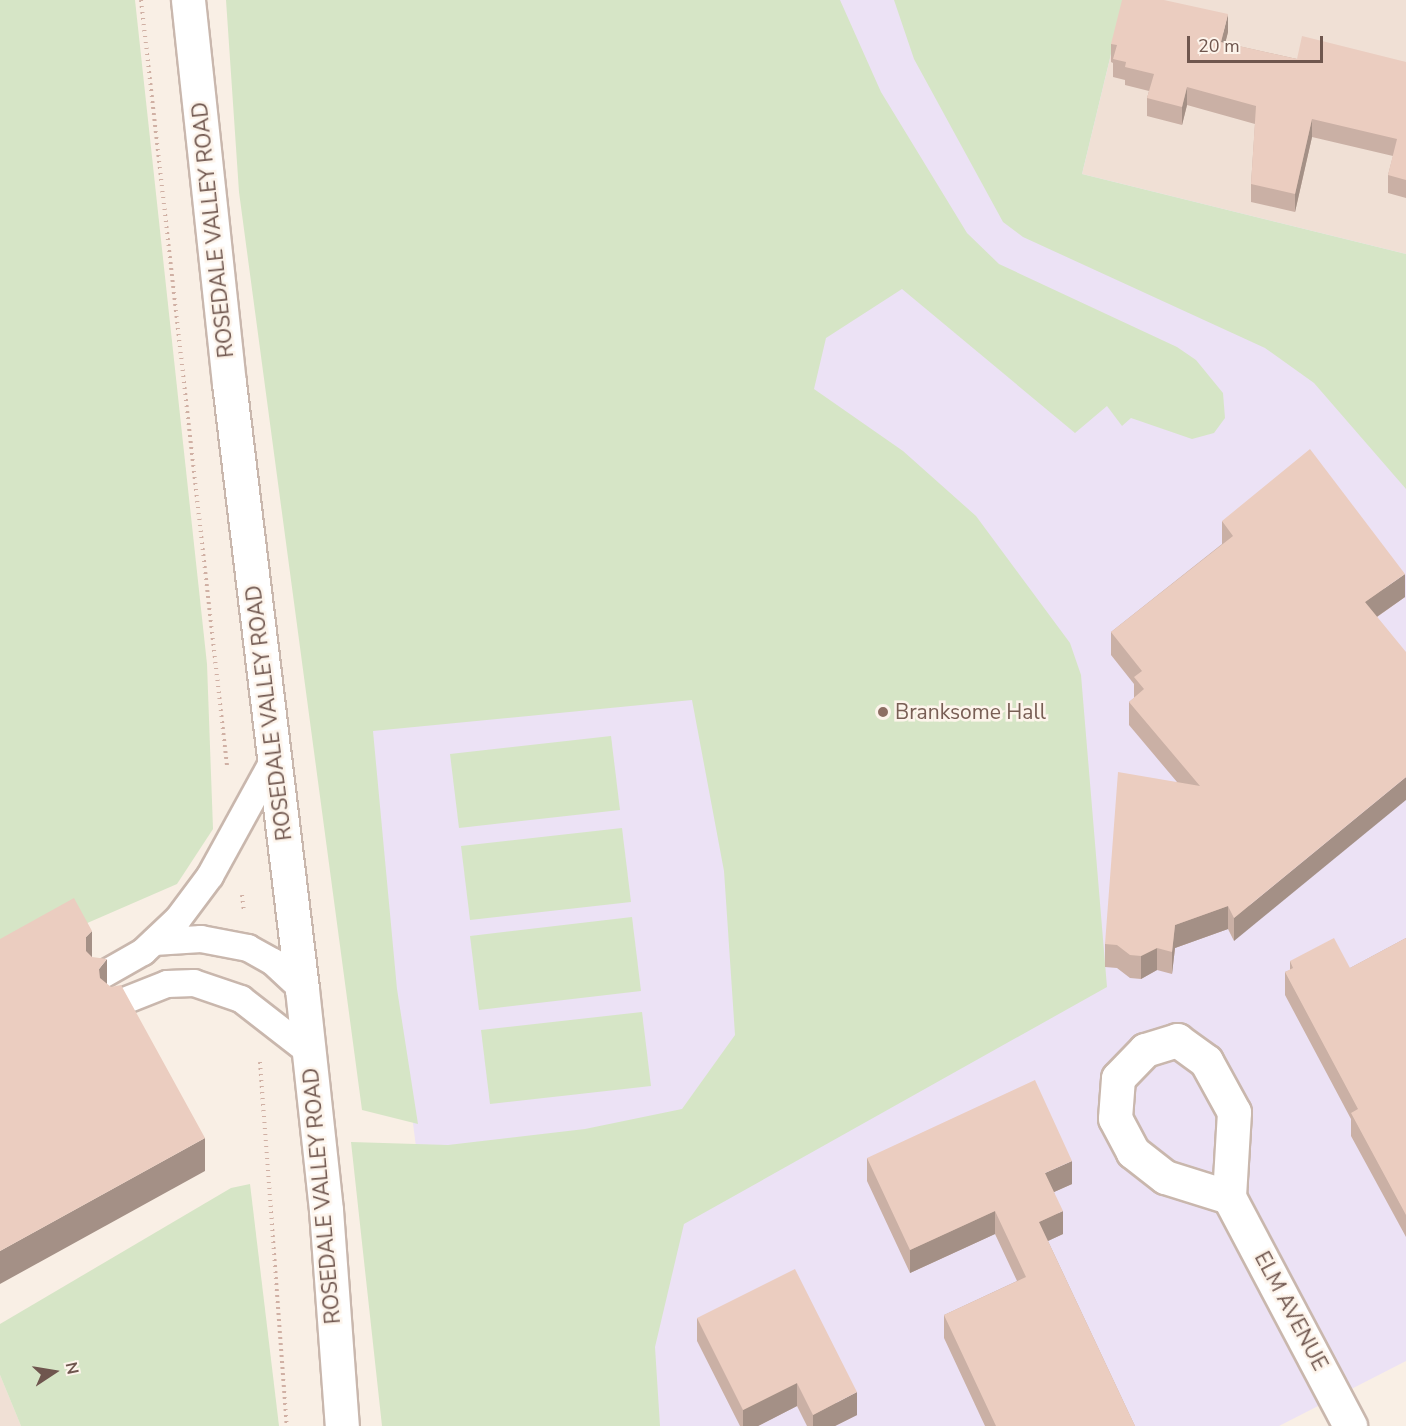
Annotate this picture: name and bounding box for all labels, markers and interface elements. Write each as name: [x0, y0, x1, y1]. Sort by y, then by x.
scale bar: [1190, 24, 1326, 62]
text: 20 m: [1198, 34, 1240, 58]
street label: ROSEDALE VALLEY ROAD: [187, 101, 239, 359]
street label: ROSEDALE VALLEY ROAD: [241, 584, 297, 842]
place label: Branksome Hall: [895, 699, 1046, 725]
marker: Branksome Hall: [876, 705, 890, 719]
street label: ROSEDALE VALLEY ROAD: [298, 1067, 346, 1325]
street label: ELM AVENUE: [1249, 1247, 1333, 1375]
north arrow: [24, 1342, 84, 1402]
text: N: [60, 1360, 84, 1376]

